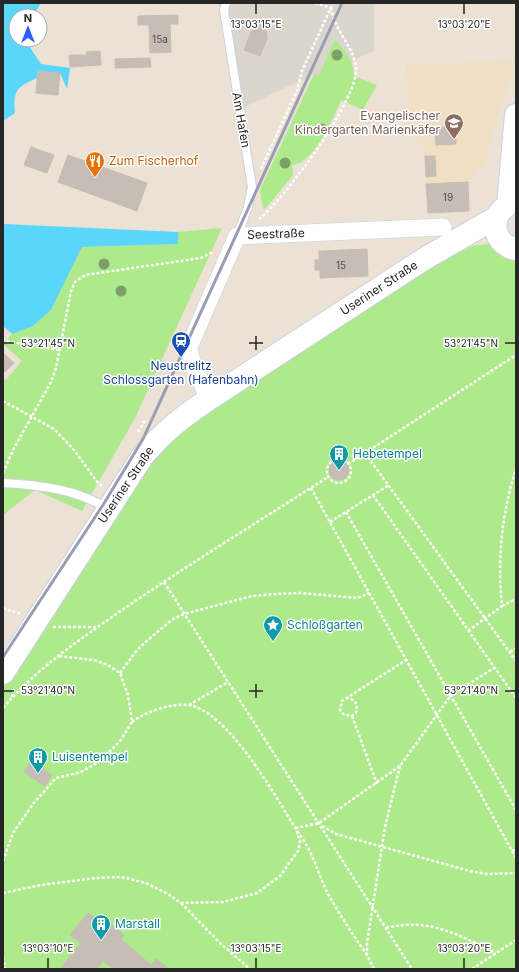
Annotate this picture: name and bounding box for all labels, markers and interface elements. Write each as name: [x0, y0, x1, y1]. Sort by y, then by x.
north arrow: [8, 8, 48, 48]
text: N: [24, 11, 32, 25]
text: 13°03'15"E: [231, 18, 281, 30]
text: 13°03'20"E: [437, 18, 491, 30]
house number: 15a: [152, 33, 168, 45]
street label: Am Hafen: [229, 91, 254, 149]
place label: Evangelischer Kindergarten Marienkäfer: [295, 108, 440, 137]
school or university icon: Evangelischer Kindergarten Marienkäfer: [443, 112, 465, 140]
restaurant icon: Zum Fischerhof: [84, 150, 106, 178]
place label: Zum Fischerhof: [109, 153, 199, 168]
house number: 19: [443, 191, 453, 203]
street label: Seestraße: [247, 225, 305, 242]
street label: Useriner Straße: [337, 257, 420, 318]
house number: 15: [336, 259, 346, 271]
station icon: Neustrelitz Schlossgarten (Hafenbahn): [170, 330, 192, 358]
text: 53°21'45"N: [21, 337, 75, 349]
text: 53°21'45"N: [444, 337, 498, 349]
place label: Neustrelitz Schlossgarten (Hafenbahn): [103, 358, 259, 387]
building icon: Hebetempel: [328, 443, 350, 471]
street label: Useriner Straße: [94, 444, 157, 526]
place label: Hebetempel: [353, 446, 422, 461]
place icon: Schloßgarten: [262, 614, 284, 642]
place label: Schloßgarten: [287, 617, 363, 632]
text: 53°21'40"N: [21, 684, 75, 696]
text: 53°21'40"N: [444, 684, 498, 696]
building icon: Luisentempel: [27, 746, 49, 774]
place label: Luisentempel: [52, 749, 128, 764]
building icon: Marstall: [90, 913, 112, 941]
place label: Marstall: [115, 916, 160, 931]
text: 13°03'10"E: [22, 942, 74, 954]
text: 13°03'15"E: [231, 942, 281, 954]
text: 13°03'20"E: [437, 942, 491, 954]

